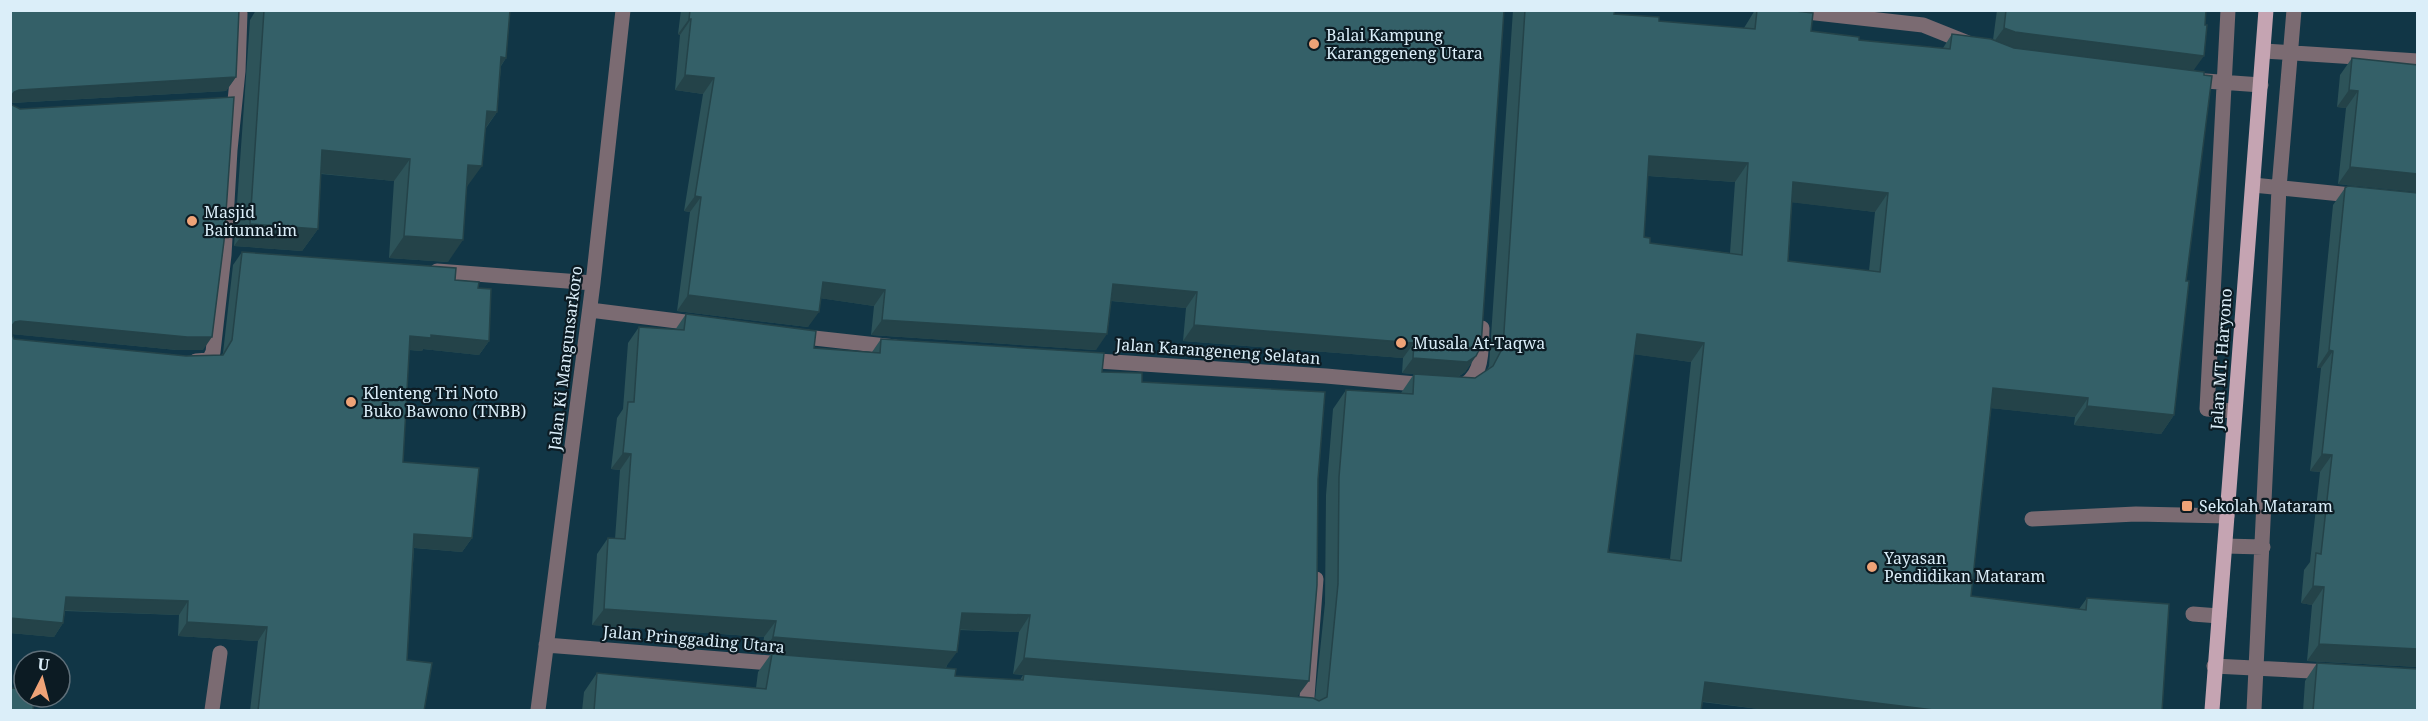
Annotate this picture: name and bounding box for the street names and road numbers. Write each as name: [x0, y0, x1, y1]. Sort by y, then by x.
street label: Jalan Ki Mangunsarkoro: [543, 264, 587, 453]
street label: Jalan MT. Haryono: [2205, 288, 2237, 431]
street label: Jalan Karangeneng Selatan: [1114, 333, 1321, 369]
street label: Jalan Pringgading Utara: [601, 620, 786, 658]

